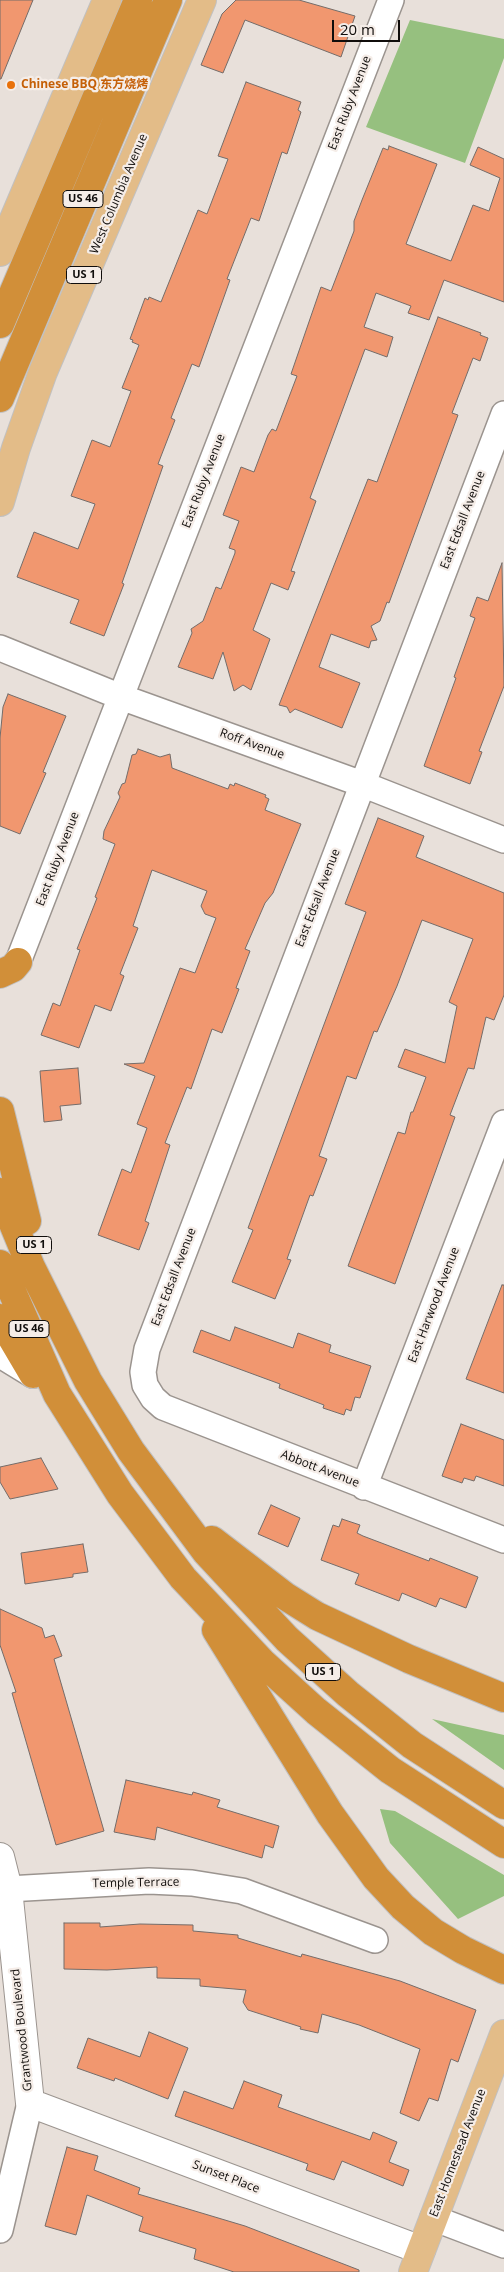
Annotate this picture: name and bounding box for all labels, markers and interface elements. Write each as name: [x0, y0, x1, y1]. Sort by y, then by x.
scale bar: [334, 10, 402, 42]
text: 20 m: [340, 19, 375, 39]
street label: East Ruby Avenue: [325, 54, 375, 152]
place label: Chinese BBQ 东方烧烤: [21, 78, 148, 92]
marker: Chinese BBQ 东方烧烤: [5, 79, 17, 91]
street label: West Columbia Avenue: [87, 132, 151, 256]
road number: US 46: [63, 190, 103, 208]
road number: US 1: [66, 266, 102, 284]
street label: East Ruby Avenue: [179, 432, 229, 530]
street label: East Edsall Avenue: [438, 469, 488, 571]
street label: Roff Avenue: [218, 726, 286, 762]
street label: East Ruby Avenue: [33, 810, 83, 908]
street label: East Edsall Avenue: [293, 847, 343, 949]
street label: East Edsall Avenue: [149, 1226, 199, 1328]
road number: US 1: [16, 1236, 52, 1254]
street label: East Harwood Avenue: [405, 1245, 463, 1365]
road number: US 46: [9, 1320, 49, 1338]
street label: Abbott Avenue: [279, 1447, 361, 1491]
road number: US 1: [306, 1664, 340, 1680]
street label: Temple Terrace: [92, 1875, 180, 1891]
street label: Grantwood Boulevard: [8, 1968, 36, 2092]
street label: East Homestead Avenue: [427, 2087, 489, 2219]
street label: Sunset Place: [190, 2158, 262, 2196]

